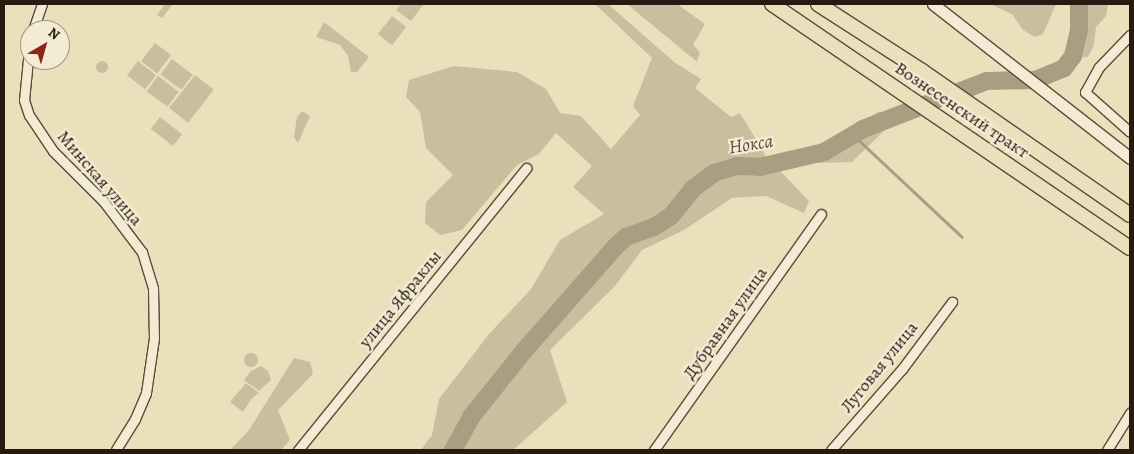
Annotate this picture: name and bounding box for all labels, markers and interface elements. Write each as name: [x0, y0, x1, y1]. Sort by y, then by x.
north arrow: [20, 20, 70, 70]
text: N: [44, 23, 64, 44]
street label: Вознесенский тракт: [891, 57, 1033, 163]
street label: Минская улица: [53, 126, 147, 230]
water label: Нокса: [727, 130, 775, 160]
street label: улица Яфраклы: [354, 246, 446, 352]
street label: Дубравная улица: [678, 263, 772, 383]
street label: Луговая улица: [836, 317, 922, 417]

